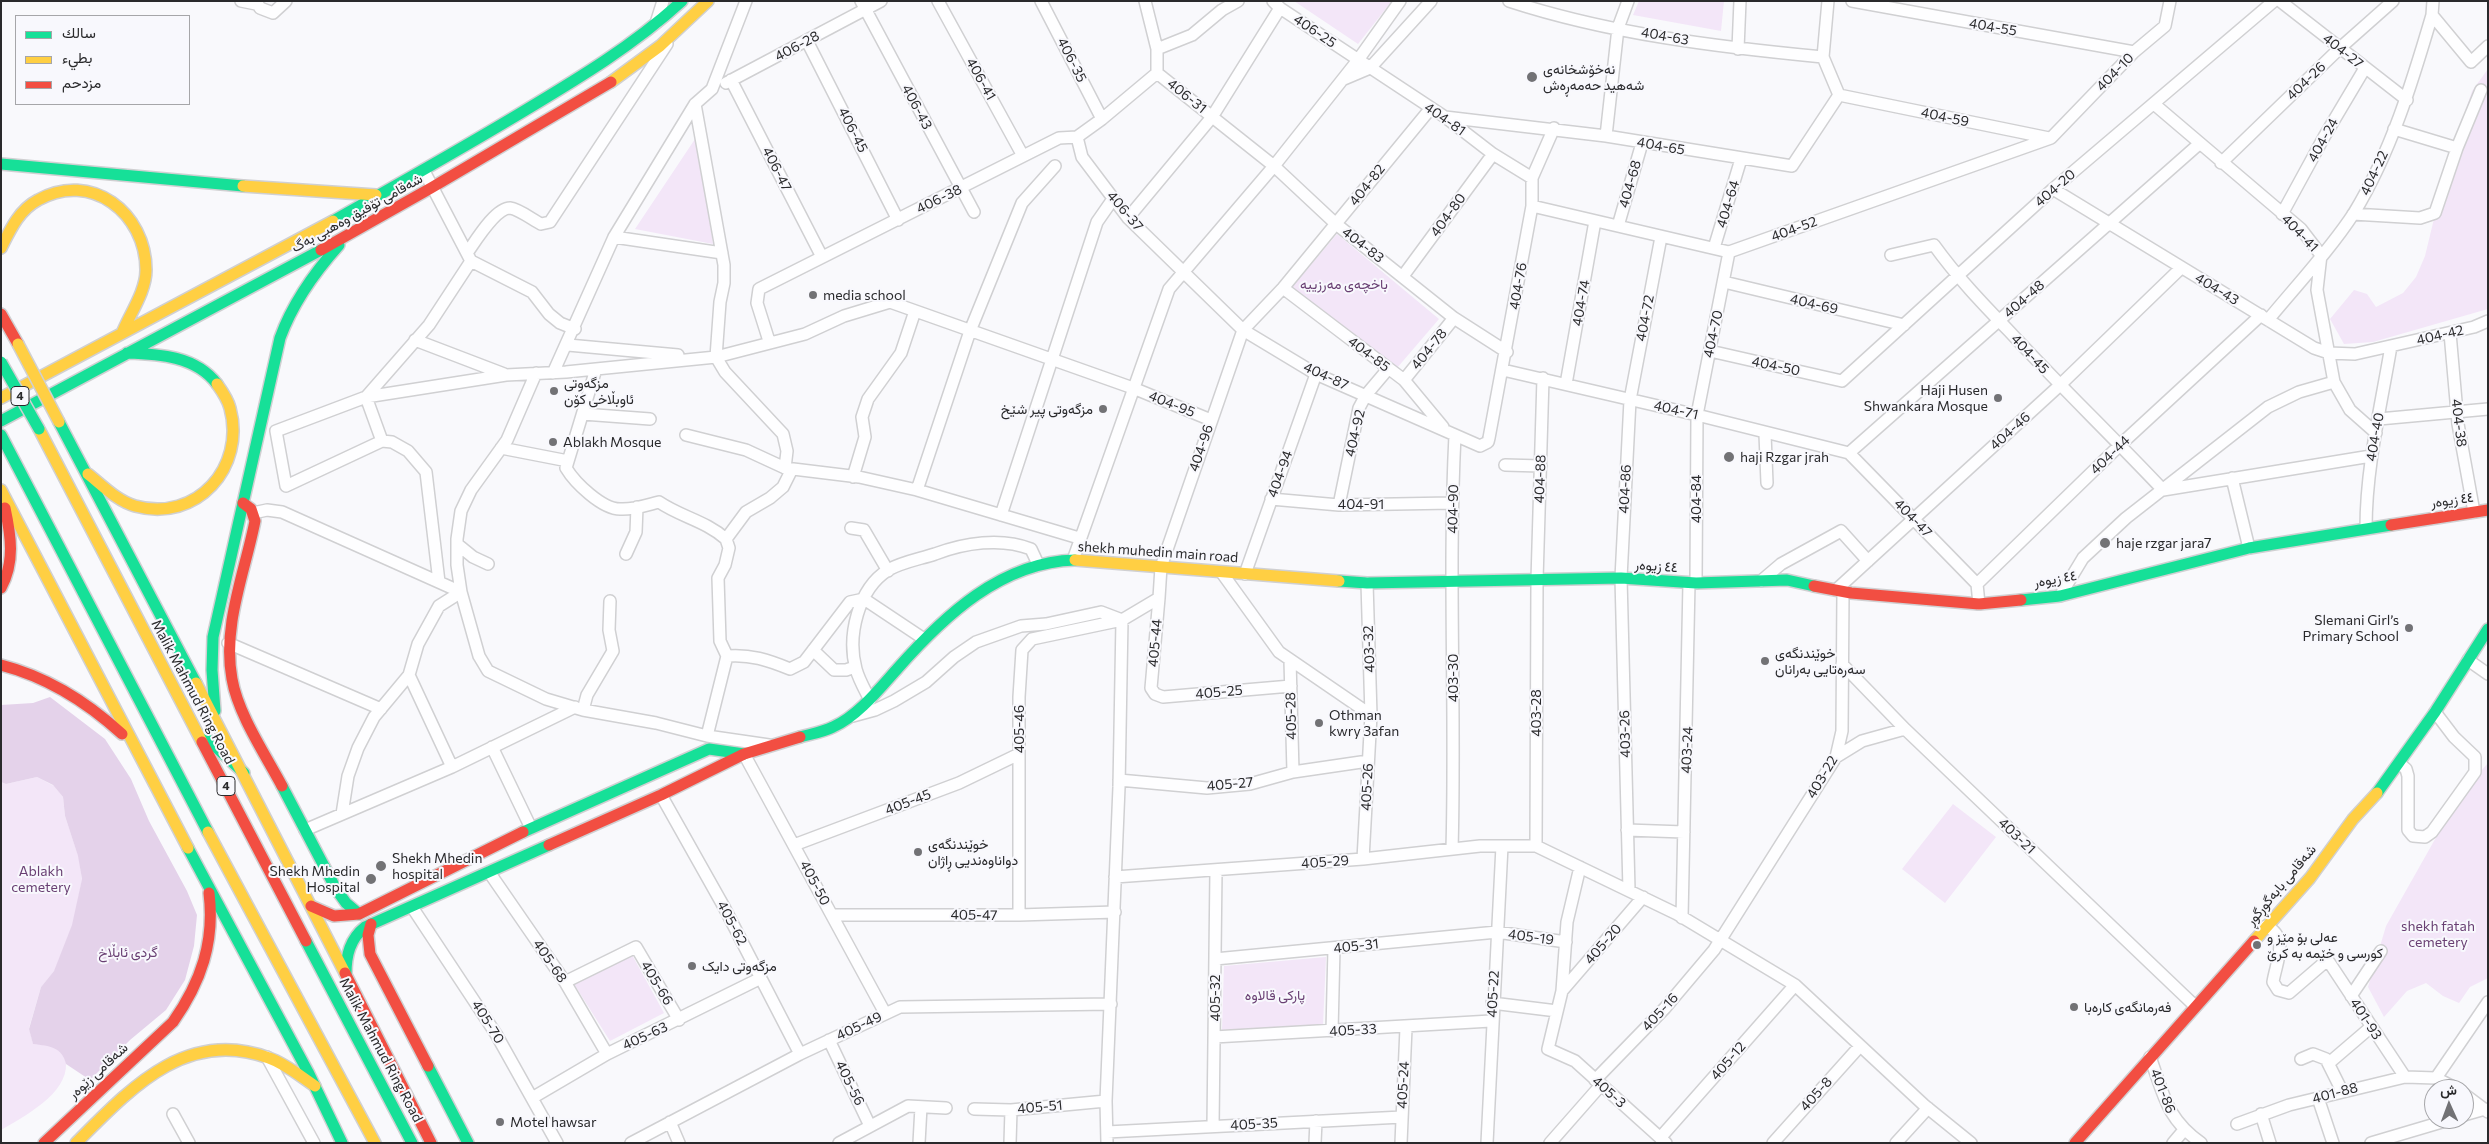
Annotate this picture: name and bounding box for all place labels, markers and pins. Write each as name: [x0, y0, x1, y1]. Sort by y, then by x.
place label: نەخۆشخانەی شەهید حەمەڕەش: [1543, 61, 1644, 94]
marker: نەخۆشخانەی شەهید حەمەڕەش: [1525, 70, 1539, 84]
place label: media school: [823, 287, 906, 303]
marker: media school: [807, 289, 819, 301]
place label: مزگەوتی ئاوبڵاخی کۆن: [564, 375, 634, 408]
place label: Haji Husen Shwankara Mosque: [1864, 382, 1988, 414]
marker: مزگەوتی ئاوبڵاخی کۆن: [548, 385, 560, 397]
marker: Haji Husen Shwankara Mosque: [1992, 392, 2004, 404]
place label: مزگەوتی پیر شێخ: [1001, 401, 1093, 417]
marker: مزگەوتی پیر شێخ: [1097, 403, 1109, 415]
place label: Ablakh Mosque: [563, 434, 661, 450]
marker: Ablakh Mosque: [547, 436, 559, 448]
place label: haji Rzgar jrah: [1740, 449, 1829, 465]
marker: haji Rzgar jrah: [1722, 450, 1736, 464]
place label: haje rzgar jara7: [2116, 535, 2211, 551]
marker: haje rzgar jara7: [2098, 536, 2112, 550]
place label: Slemani Girl’s Primary School: [2303, 612, 2399, 644]
marker: Slemani Girl’s Primary School: [2403, 622, 2415, 634]
place label: خوێندنگەی سەرەتایی بەرانان: [1775, 645, 1865, 678]
marker: خوێندنگەی سەرەتایی بەرانان: [1759, 655, 1771, 667]
place label: Othman kwry 3afan: [1329, 707, 1399, 740]
marker: Othman kwry 3afan: [1313, 717, 1325, 729]
place label: خوێندنگەی دواناوەندیی ڕاژان: [928, 836, 1018, 869]
marker: خوێندنگەی دواناوەندیی ڕاژان: [912, 846, 924, 858]
place label: Shekh Mhedin hospital: [392, 850, 482, 882]
marker: Shekh Mhedin hospital: [374, 859, 388, 873]
place label: Shekh Mhedin Hospital: [270, 863, 360, 896]
marker: Shekh Mhedin Hospital: [364, 872, 378, 886]
place label: عەلی بۆ مێز و کورسی و خێمە بە کرێ: [2267, 929, 2383, 962]
marker: عەلی بۆ مێز و کورسی و خێمە بە کرێ: [2251, 939, 2263, 951]
place label: مزگەوتی دایک: [702, 958, 777, 974]
marker: مزگەوتی دایک: [686, 960, 698, 972]
place label: فەرمانگەی کارەبا: [2084, 999, 2171, 1015]
marker: فەرمانگەی کارەبا: [2068, 1001, 2080, 1013]
place label: Motel hawsar: [510, 1114, 597, 1130]
marker: Motel hawsar: [494, 1116, 506, 1128]

